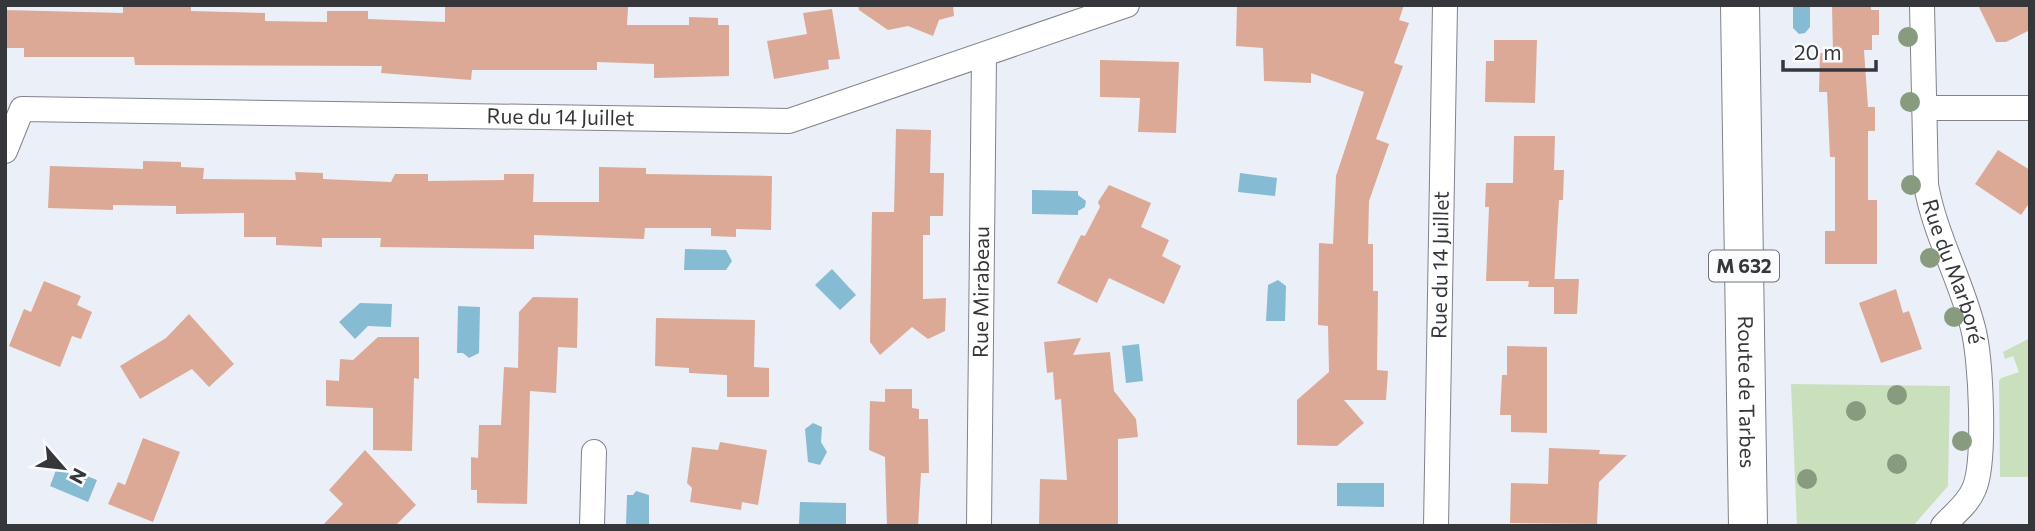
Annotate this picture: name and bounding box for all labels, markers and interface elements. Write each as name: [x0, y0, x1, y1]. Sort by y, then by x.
scale bar: [1783, 28, 1876, 72]
text: 20 m: [1794, 39, 1842, 64]
street label: Rue du 14 Juillet: [487, 102, 635, 130]
street label: Rue du 14 Juillet: [1425, 191, 1453, 339]
street label: Rue du Marboré: [1918, 196, 1990, 346]
street label: Rue Mirabeau: [967, 226, 993, 358]
road number: M 632: [1709, 250, 1779, 282]
street label: Route de Tarbes: [1734, 315, 1761, 468]
north arrow: [28, 433, 98, 503]
text: N: [65, 465, 92, 488]

